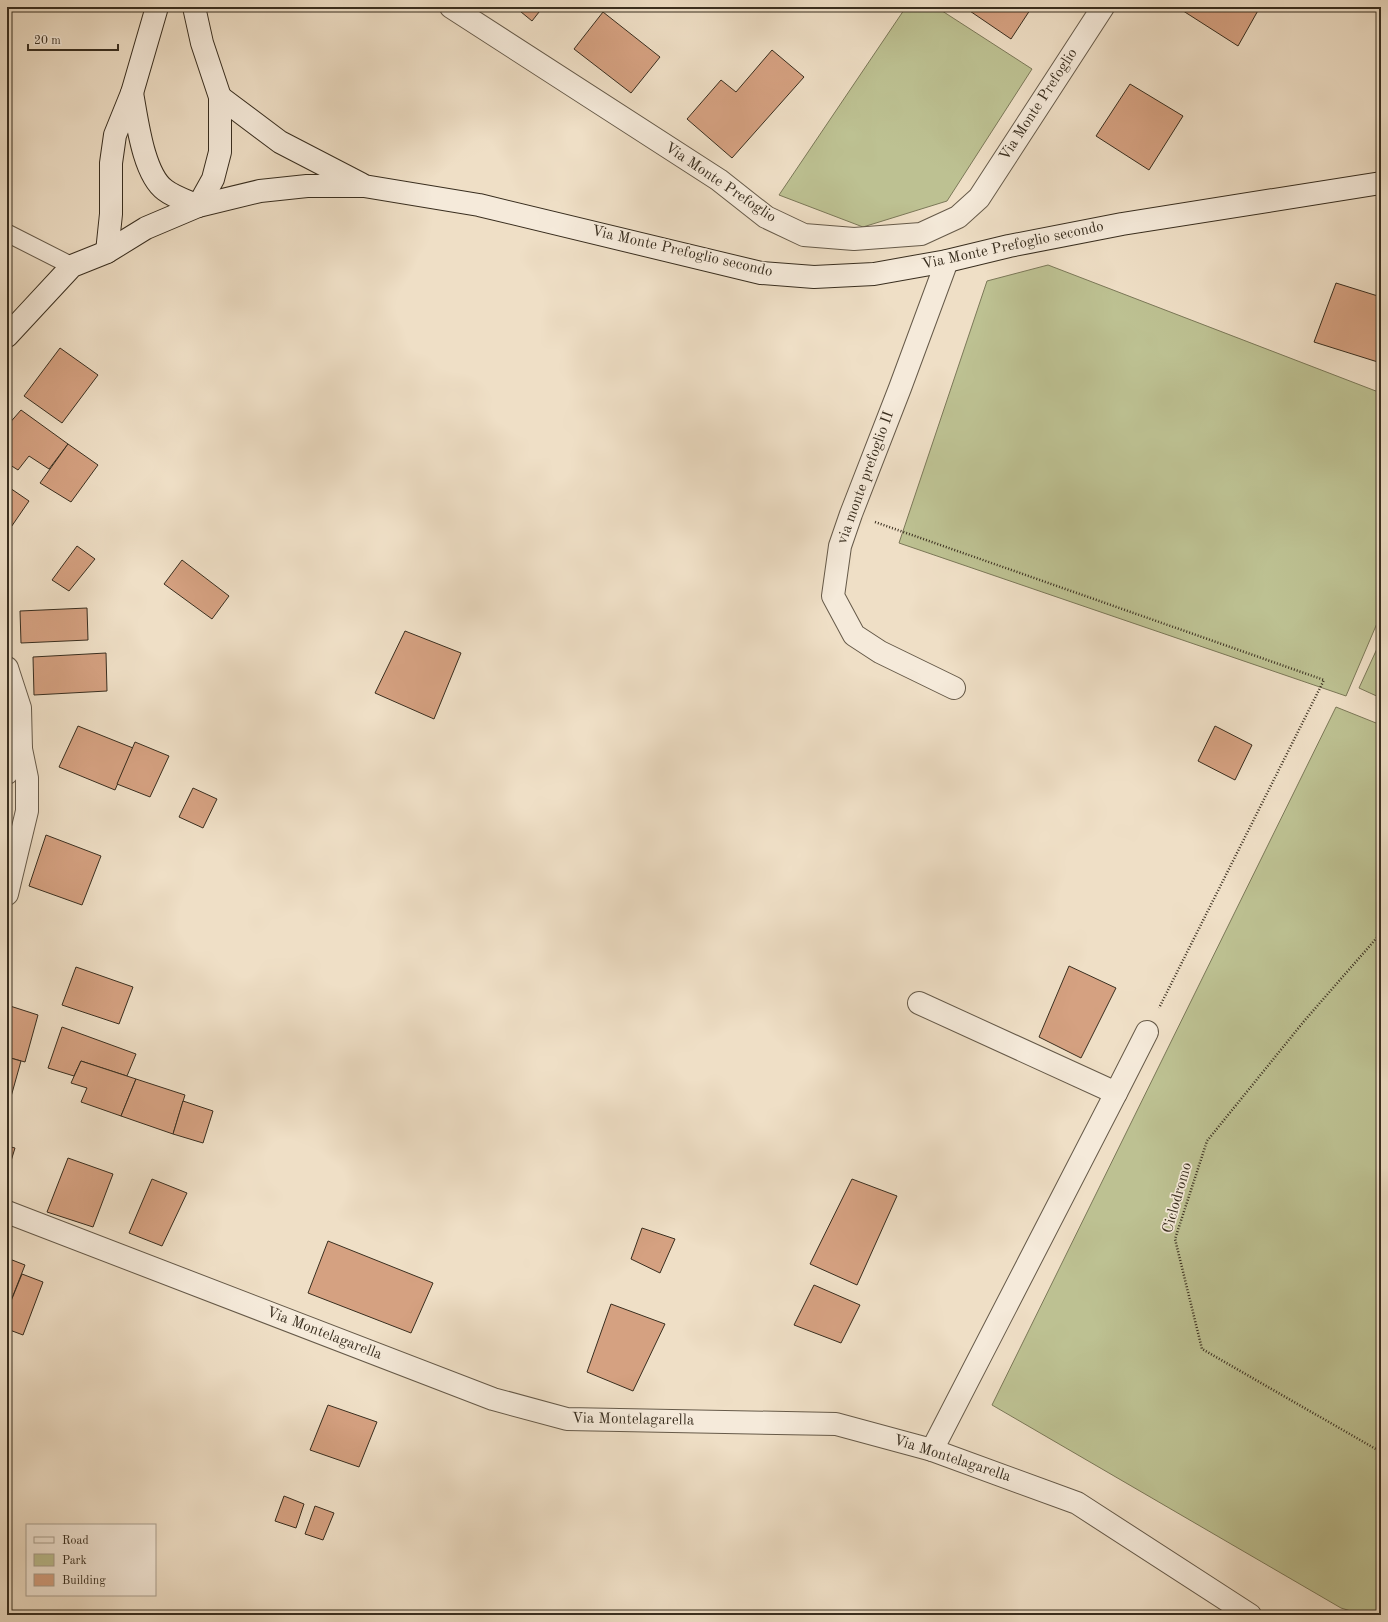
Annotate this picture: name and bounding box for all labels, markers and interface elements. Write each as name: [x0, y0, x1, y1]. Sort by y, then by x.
scale bar: [28, 26, 118, 52]
text: 20 m: [34, 35, 61, 47]
street label: Via Monte Prefoglio: [997, 46, 1081, 164]
street label: Via Monte Prefoglio: [662, 140, 778, 226]
street label: Via Monte Prefoglio secondo: [921, 219, 1105, 273]
street label: Via Monte Prefoglio secondo: [590, 224, 774, 280]
street label: via monte prefoglio II: [835, 409, 897, 546]
street label: Ciclodromo: [1161, 1161, 1195, 1235]
street label: Via Montelagarella: [264, 1305, 384, 1363]
street label: Via Montelagarella: [572, 1411, 695, 1429]
street label: Via Montelagarella: [891, 1433, 1013, 1485]
legend: [26, 1524, 156, 1596]
text: Road: [62, 1535, 89, 1547]
text: Park: [62, 1555, 87, 1567]
text: Building: [62, 1575, 106, 1587]

